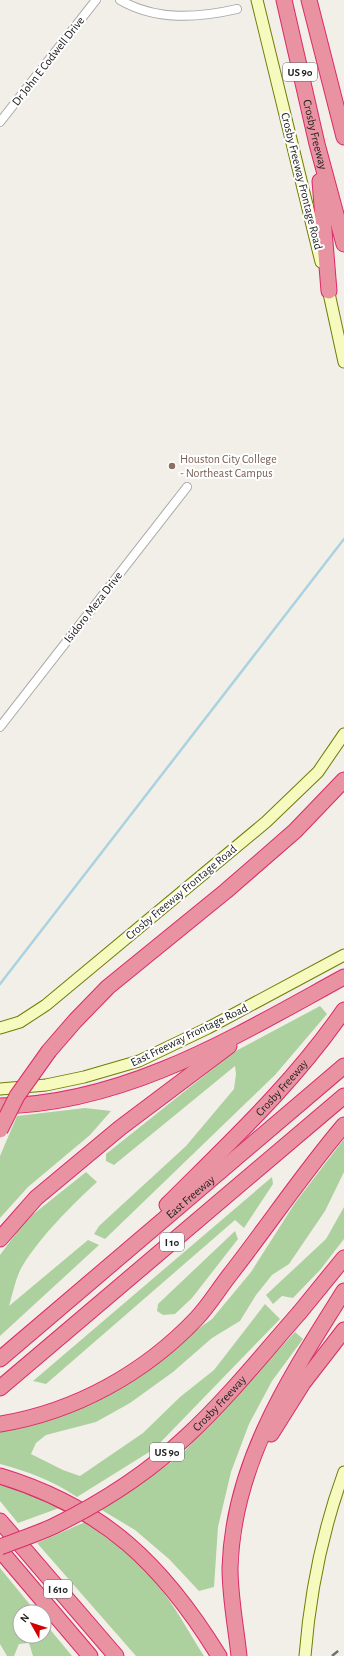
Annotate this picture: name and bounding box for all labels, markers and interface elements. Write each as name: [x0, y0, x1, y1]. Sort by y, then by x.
street label: Dr John E Codwell Drive: [10, 14, 86, 108]
road number: US 90: [283, 63, 317, 81]
street label: Crosby Freeway: [301, 98, 330, 171]
street label: Crosby Freeway Frontage Road: [278, 111, 325, 251]
place label: Houston City College - Northeast Campus: [180, 453, 277, 479]
marker: Houston City College - Northeast Campus: [167, 461, 177, 471]
street label: Isidoro Meza Drive: [62, 569, 124, 645]
street label: Crosby Freeway Frontage Road: [123, 842, 239, 943]
street label: East Freeway Frontage Road: [129, 1001, 250, 1069]
street label: Crosby Freeway: [253, 1057, 311, 1118]
street label: East Freeway: [164, 1173, 218, 1221]
road number: I 10: [160, 1233, 184, 1251]
street label: Crosby Freeway: [190, 1373, 249, 1433]
road number: US 90: [150, 1443, 184, 1461]
road number: I 610: [44, 1580, 72, 1598]
north arrow: [12, 1604, 52, 1644]
text: N: [18, 1612, 31, 1624]

